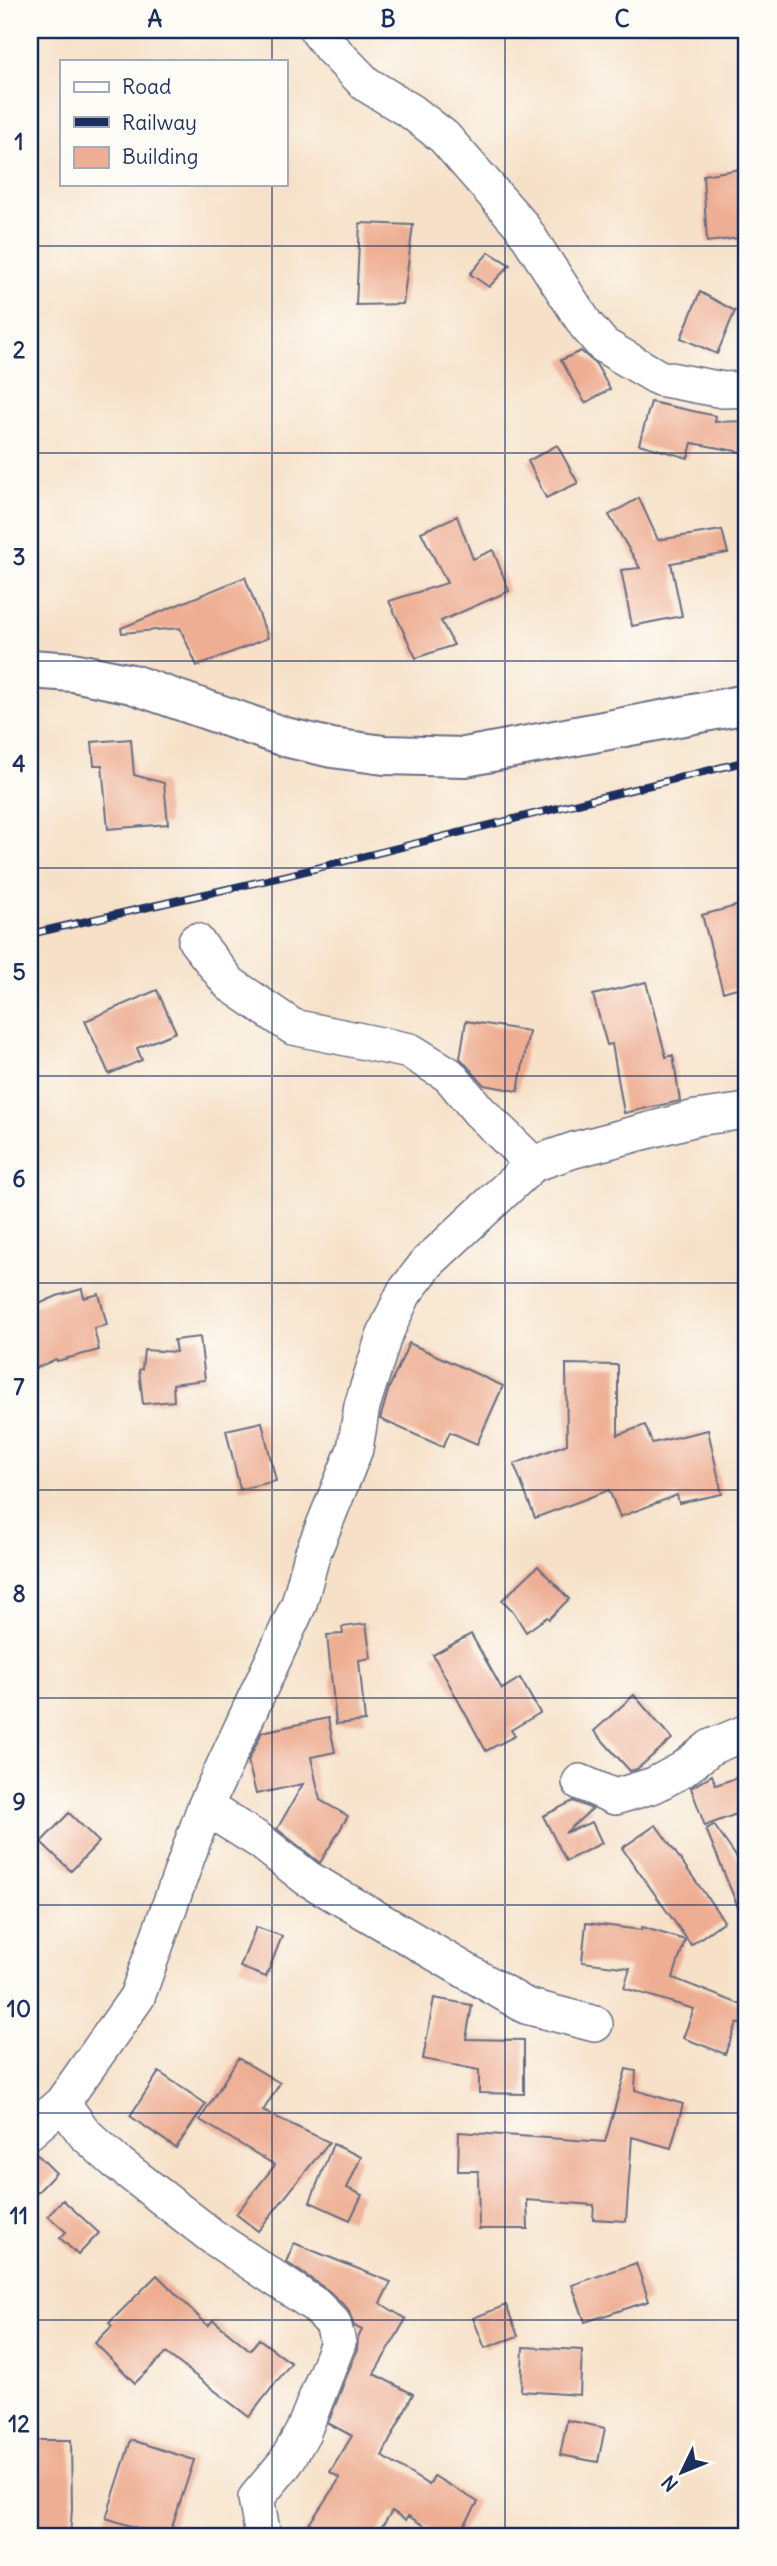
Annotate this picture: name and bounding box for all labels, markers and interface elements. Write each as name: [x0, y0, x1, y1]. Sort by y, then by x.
text: A: [148, 4, 163, 33]
text: B: [380, 4, 396, 33]
text: C: [614, 4, 630, 33]
legend: [60, 60, 287, 186]
text: Road: [122, 73, 171, 100]
text: Railway: [122, 109, 197, 136]
text: 1: [14, 127, 24, 156]
text: Building: [122, 143, 198, 170]
text: 2: [13, 335, 26, 364]
text: 3: [12, 542, 26, 571]
text: 4: [12, 749, 26, 778]
text: 5: [12, 957, 26, 986]
text: 6: [12, 1164, 26, 1193]
text: 7: [13, 1372, 25, 1401]
text: 8: [12, 1579, 26, 1608]
text: 9: [12, 1787, 26, 1816]
text: 10: [7, 1994, 31, 2023]
text: 11: [10, 2201, 28, 2230]
text: 12: [8, 2409, 30, 2438]
north arrow: [648, 2436, 718, 2506]
text: N: [656, 2471, 683, 2497]

